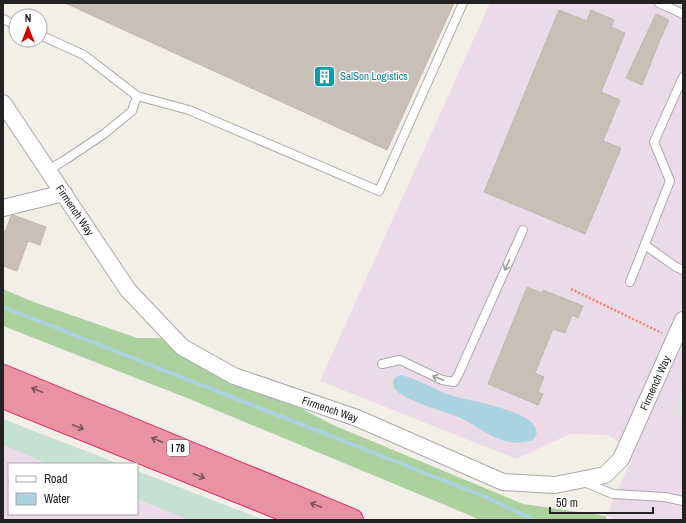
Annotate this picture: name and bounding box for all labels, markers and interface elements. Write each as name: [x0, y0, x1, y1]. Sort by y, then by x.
north arrow: [8, 8, 48, 48]
text: N: [25, 11, 31, 25]
building icon: SalSon Logistics: [311, 63, 337, 89]
place label: SalSon Logistics: [340, 69, 408, 83]
street label: Firmench Way: [53, 182, 97, 238]
one-way arrow: [502, 259, 510, 271]
street label: Firmench Way: [637, 353, 673, 412]
one-way arrow: [433, 374, 445, 381]
one-way arrow: [31, 386, 43, 394]
street label: Firmench Way: [300, 393, 360, 425]
one-way arrow: [72, 424, 84, 432]
one-way arrow: [152, 435, 164, 443]
road number: I 78: [167, 440, 189, 456]
legend: [8, 463, 138, 515]
text: Road: [44, 471, 68, 487]
one-way arrow: [192, 472, 204, 480]
scale bar: [550, 489, 653, 515]
text: Water: [44, 491, 71, 507]
text: 50 m: [556, 495, 578, 511]
one-way arrow: [311, 501, 323, 509]

